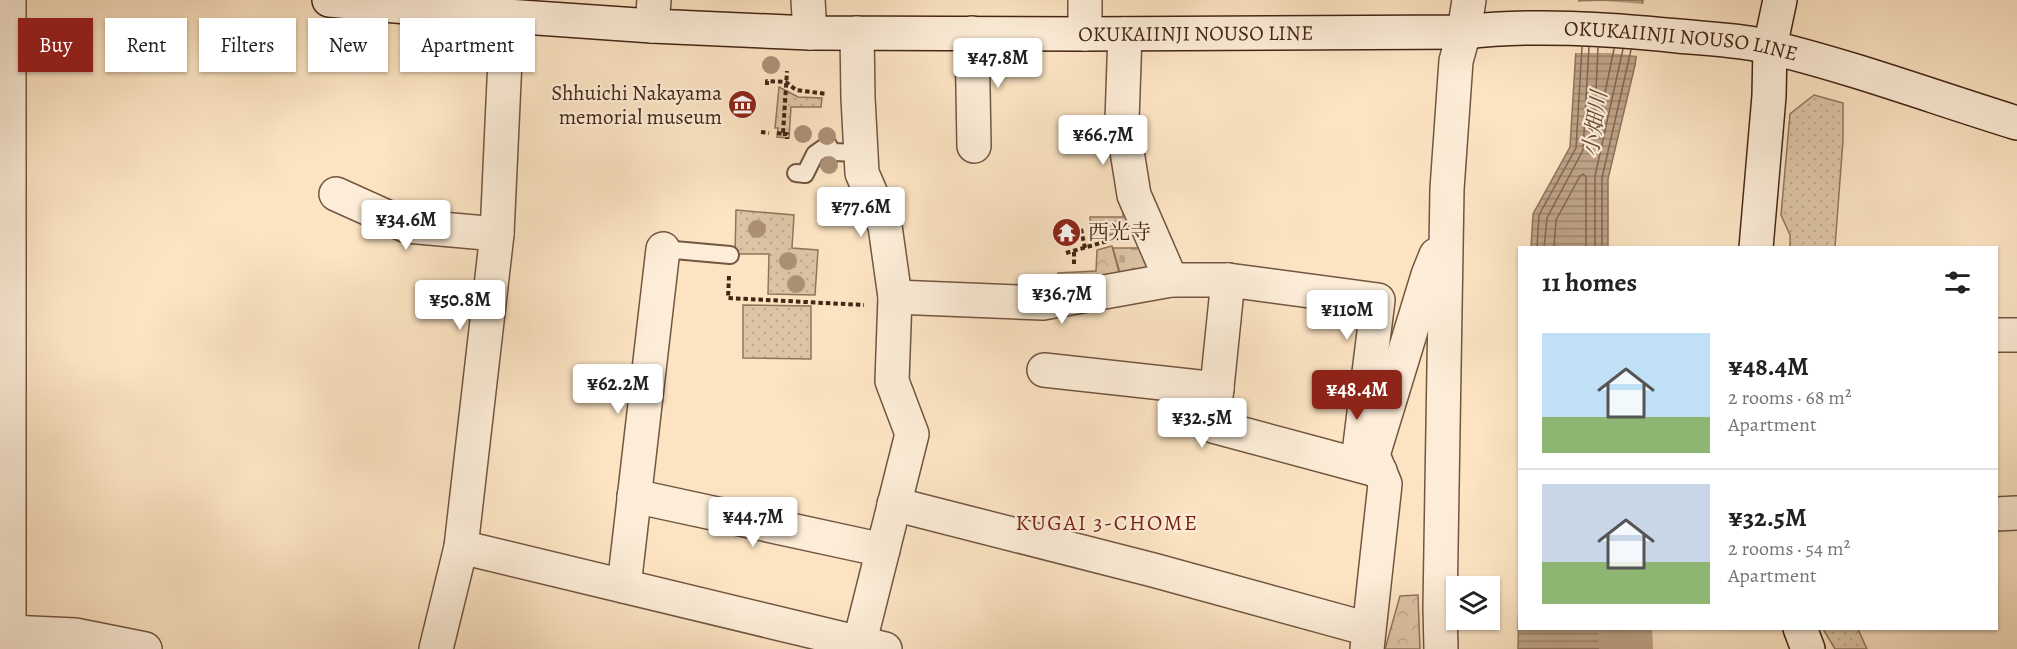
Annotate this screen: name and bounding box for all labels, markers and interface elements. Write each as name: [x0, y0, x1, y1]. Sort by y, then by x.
street label: OKUKAIINJI NOUSO LINE: [1564, 14, 1801, 68]
chip: Buy: [18, 18, 93, 72]
chip: Rent: [105, 18, 187, 72]
chip: Filters: [199, 18, 296, 72]
chip: New: [308, 18, 388, 72]
chip: Apartment: [400, 18, 535, 72]
street label: OKUKAIINJI NOUSO LINE: [1078, 19, 1313, 48]
pin: ¥47.8M: [949, 38, 1047, 89]
text: ¥47.8M: [967, 44, 1029, 71]
place label: Shhuichi Nakayama memorial museum: [551, 79, 722, 131]
water label: 小畑川: [1576, 87, 1615, 159]
museum icon: Shhuichi Nakayama memorial museum: [727, 89, 759, 121]
pin: ¥66.7M: [1054, 115, 1152, 166]
text: ¥66.7M: [1072, 121, 1134, 148]
pin: ¥77.6M: [812, 187, 910, 238]
text: ¥77.6M: [831, 193, 891, 220]
pin: ¥34.6M: [357, 200, 455, 251]
text: ¥34.6M: [375, 206, 437, 233]
temple icon: 西光寺: [1051, 216, 1083, 248]
place label: 西光寺: [1088, 218, 1151, 246]
text: 11 homes: [1542, 265, 1637, 300]
icon: filters: [1941, 266, 1974, 299]
pin: ¥36.7M: [1013, 274, 1111, 325]
pin: ¥50.8M: [411, 280, 509, 331]
text: ¥36.7M: [1032, 280, 1092, 307]
text: ¥50.8M: [429, 286, 491, 313]
pin: ¥110M: [1305, 290, 1389, 341]
text: ¥110M: [1321, 296, 1373, 323]
text: ¥48.4M: [1728, 349, 1809, 384]
icon: home: [1590, 357, 1662, 429]
pin: ¥62.2M: [569, 364, 667, 415]
text: ¥62.2M: [587, 370, 649, 397]
pin: ¥48.4M: [1308, 370, 1406, 421]
text: ¥48.4M: [1326, 376, 1388, 403]
text: 2 rooms · 68 m²: [1728, 384, 1852, 411]
pin: ¥32.5M: [1153, 398, 1251, 449]
text: ¥32.5M: [1172, 404, 1232, 431]
text: Apartment: [1728, 411, 1817, 438]
pin: ¥44.7M: [704, 497, 802, 548]
text: ¥32.5M: [1728, 500, 1807, 535]
text: ¥44.7M: [722, 503, 784, 530]
district label: KUGAI 3-CHOME: [1016, 508, 1198, 538]
icon: home: [1590, 508, 1662, 580]
text: 2 rooms · 54 m²: [1728, 535, 1850, 562]
text: Apartment: [1728, 562, 1817, 589]
map controls: [1446, 576, 1500, 630]
button: layers: [1446, 576, 1500, 630]

